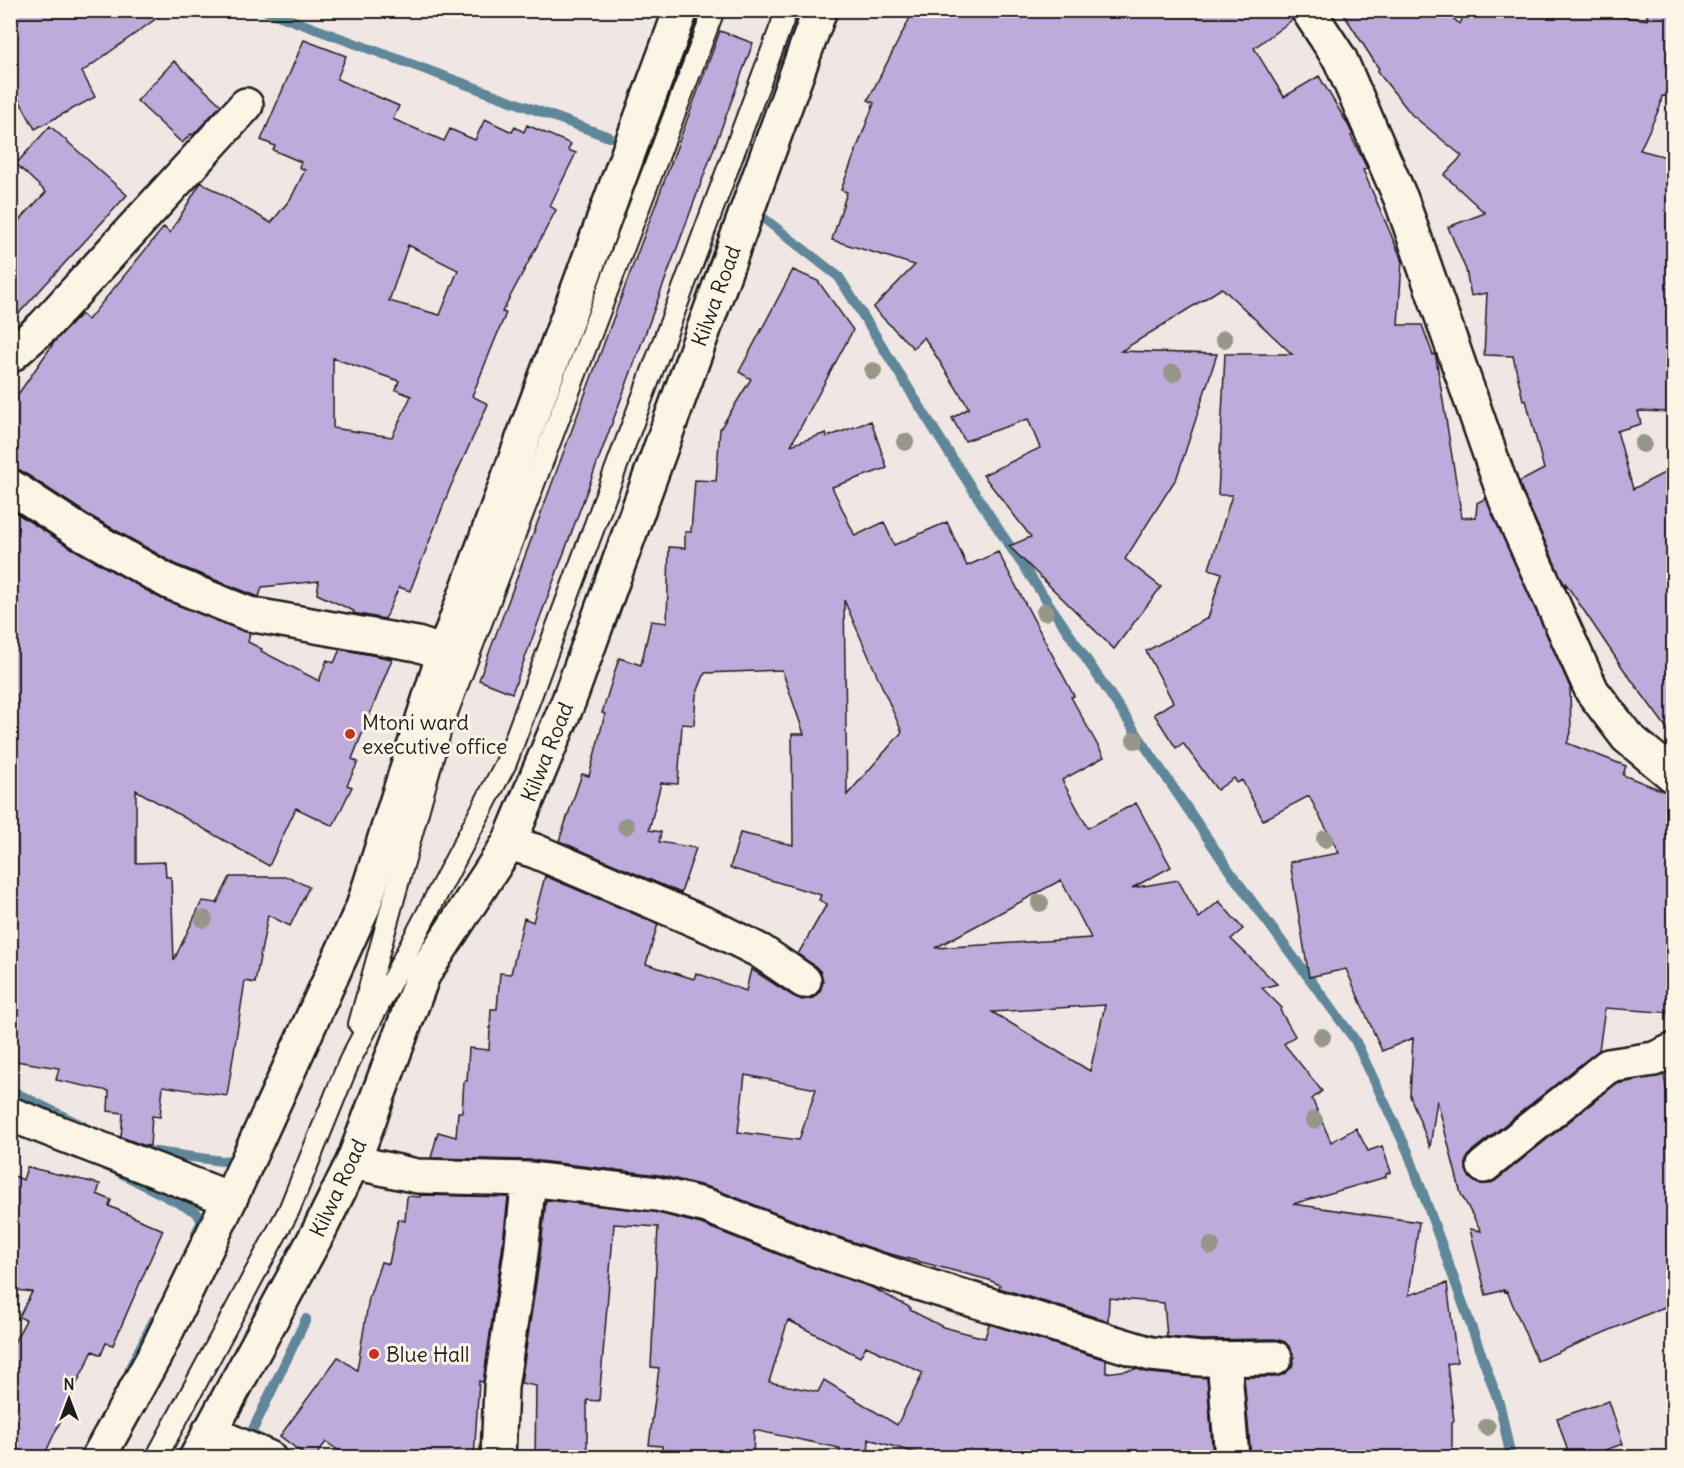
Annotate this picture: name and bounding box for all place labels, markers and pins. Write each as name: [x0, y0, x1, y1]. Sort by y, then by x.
place label: Mtoni ward executive office: [362, 709, 507, 760]
marker: Mtoni ward executive office: [343, 727, 357, 741]
place label: Blue Hall: [386, 1341, 469, 1368]
marker: Blue Hall: [367, 1347, 381, 1361]

